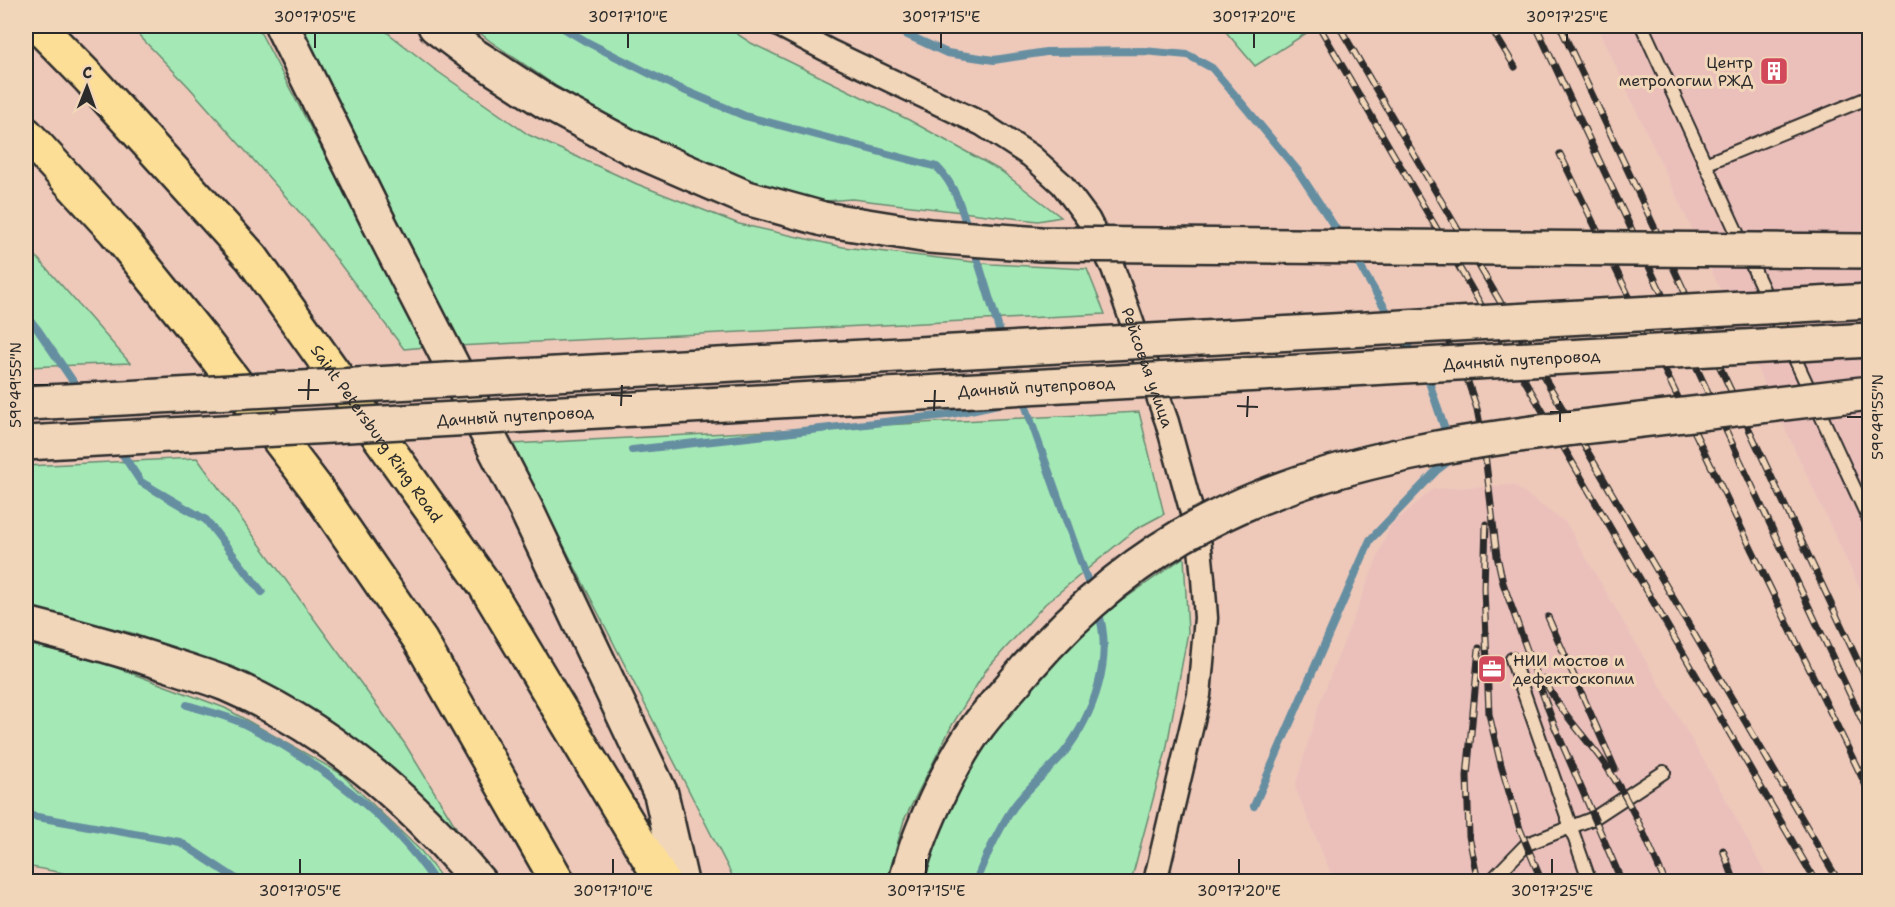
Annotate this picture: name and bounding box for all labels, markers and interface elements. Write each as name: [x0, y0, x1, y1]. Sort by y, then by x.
text: 30°17'05"E: [274, 7, 356, 27]
text: 30°17'10"E: [588, 7, 668, 27]
text: 30°17'15"E: [902, 7, 980, 27]
text: 30°17'20"E: [1212, 7, 1296, 27]
text: 30°17'25"E: [1526, 7, 1608, 27]
place label: Центр метрологии РЖД: [1619, 52, 1753, 91]
building icon: Центр метрологии РЖД: [1758, 55, 1790, 87]
north arrow: [57, 57, 117, 117]
text: С: [82, 62, 93, 83]
street label: Рейсовая улица: [1117, 304, 1179, 430]
street label: Saint Petersburg Ring Road: [306, 340, 447, 526]
text: 59°49'55"N: [6, 342, 26, 428]
street label: Дачный путепровод: [1442, 345, 1601, 374]
street label: Дачный путепровод: [957, 372, 1116, 401]
text: 59°49'55"N: [1868, 374, 1888, 460]
street label: Дачный путепровод: [436, 401, 594, 431]
place label: НИИ мостов и дефектоскопии: [1513, 650, 1635, 689]
office icon: НИИ мостов и дефектоскопии: [1476, 653, 1508, 685]
text: 30°17'05"E: [259, 881, 341, 901]
text: 30°17'10"E: [573, 881, 653, 901]
text: 30°17'15"E: [887, 881, 965, 901]
text: 30°17'20"E: [1197, 881, 1281, 901]
text: 30°17'25"E: [1511, 881, 1593, 901]

